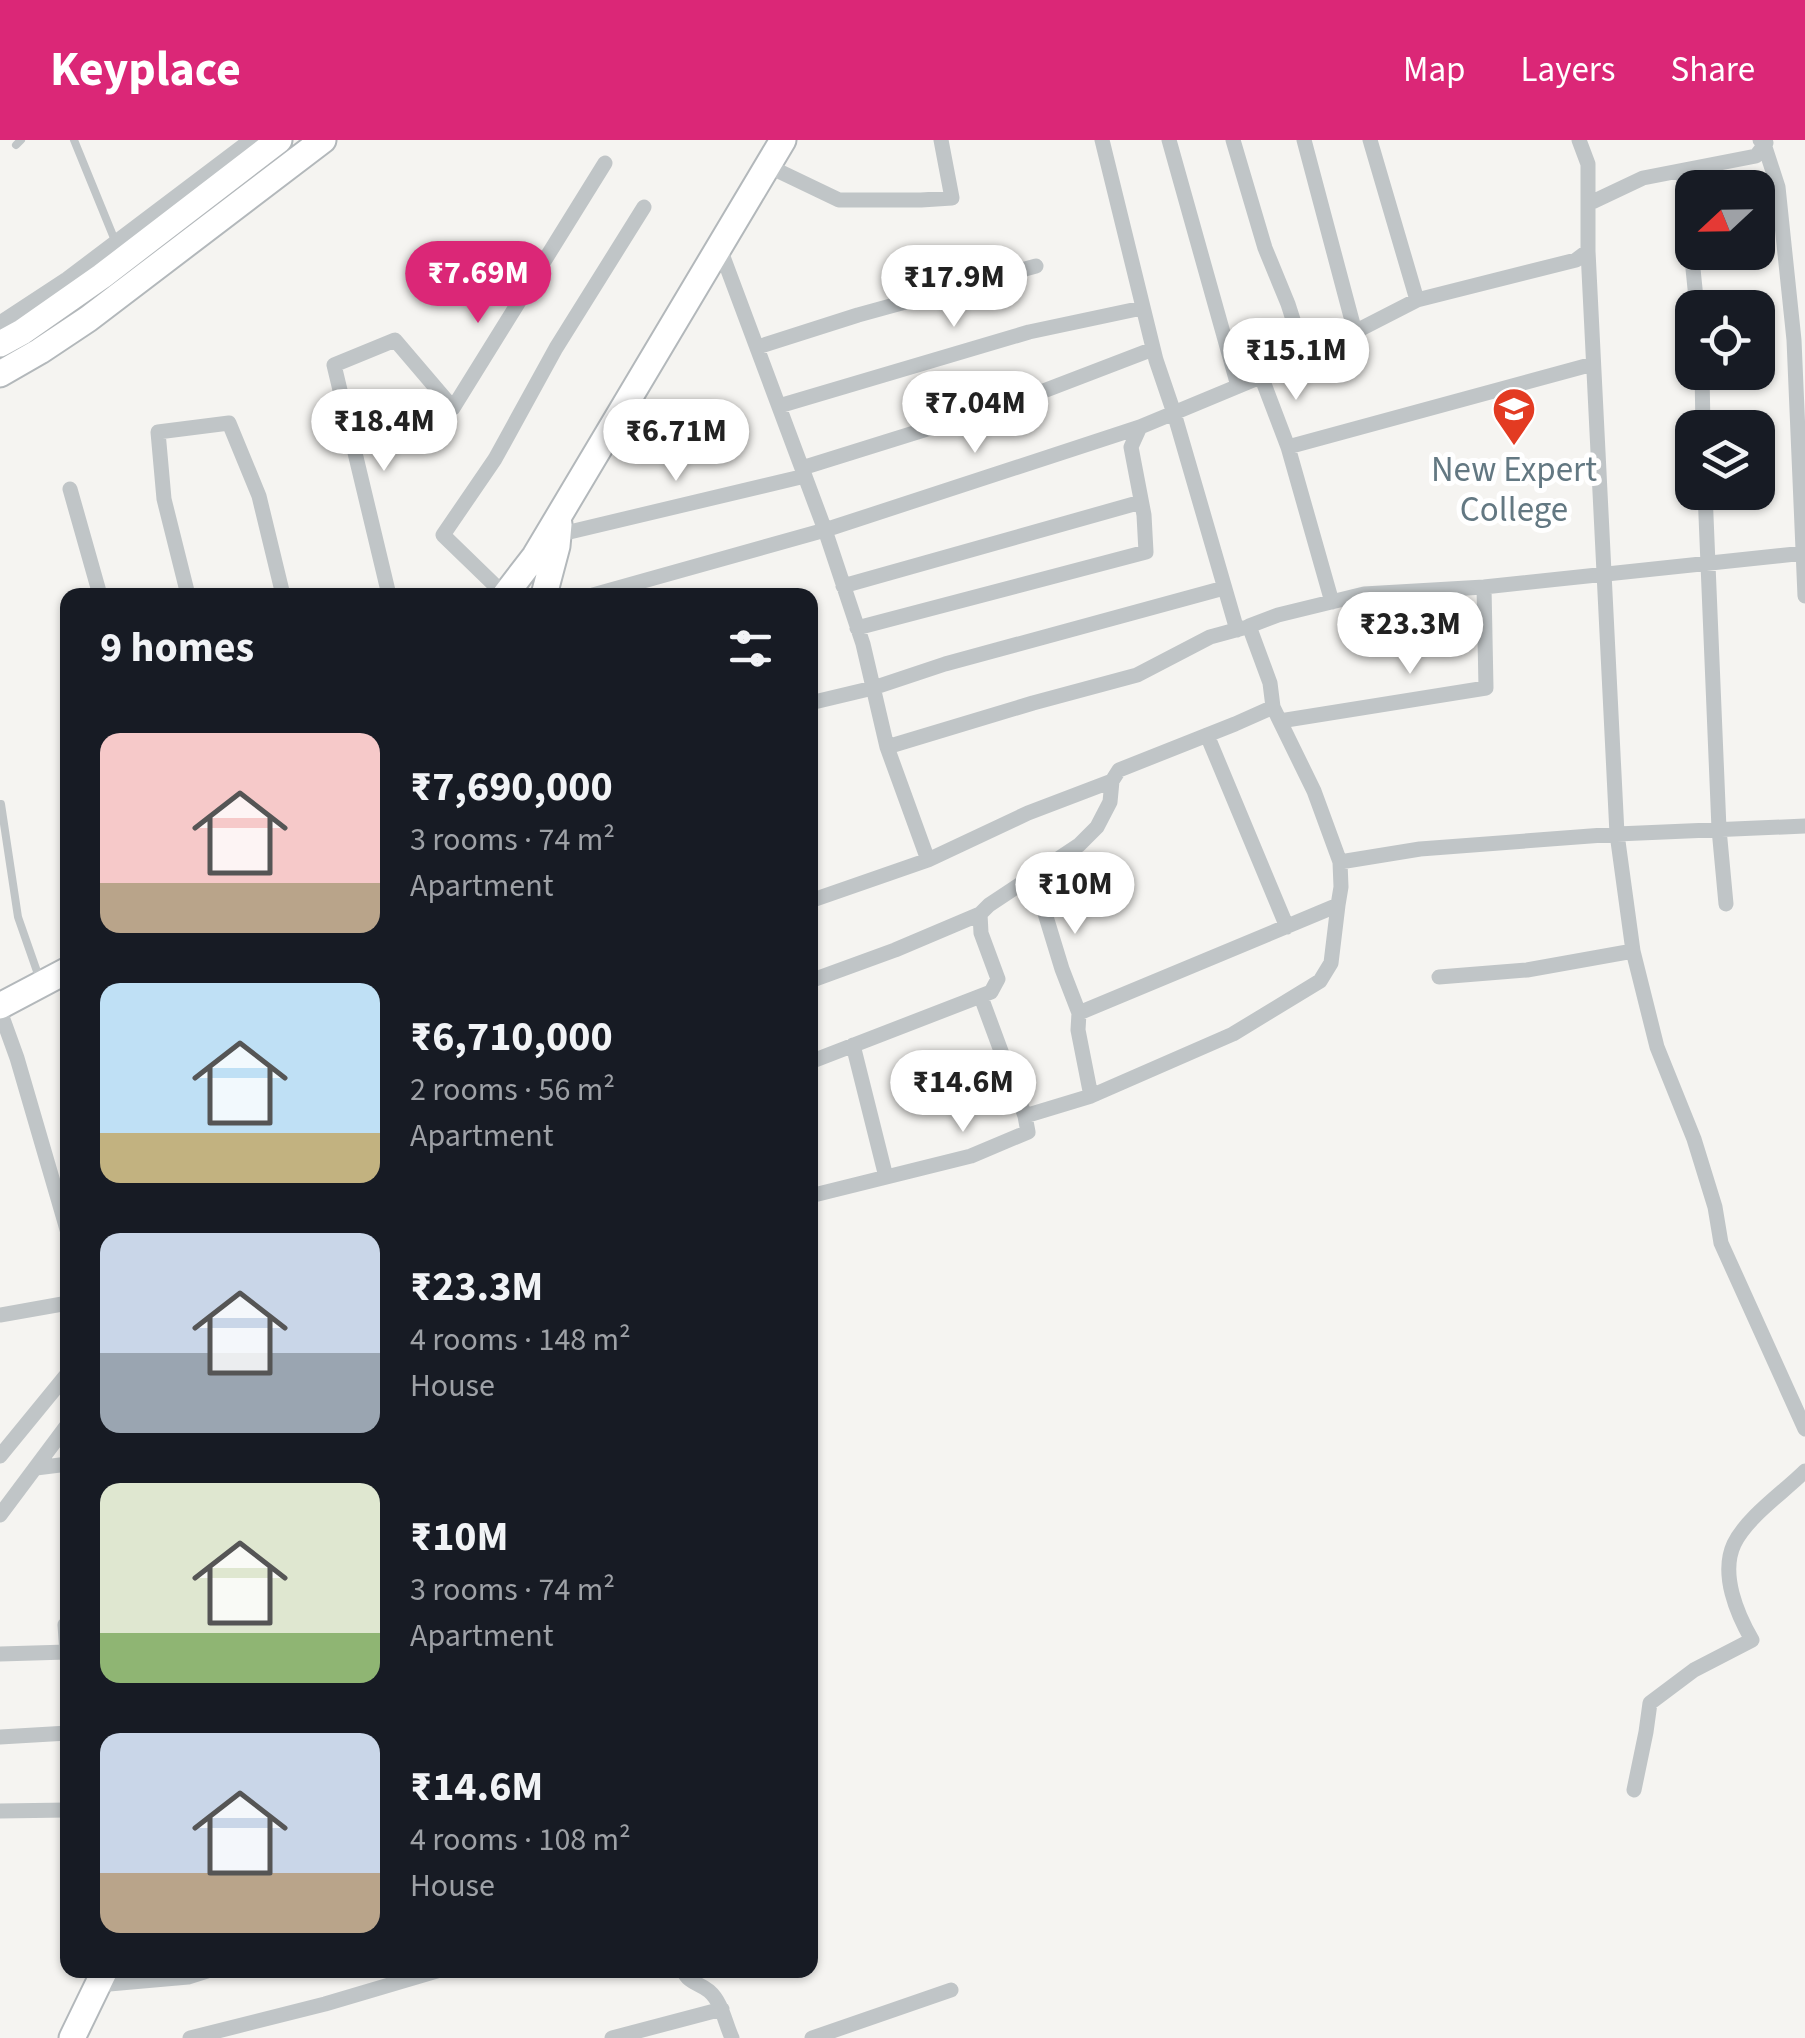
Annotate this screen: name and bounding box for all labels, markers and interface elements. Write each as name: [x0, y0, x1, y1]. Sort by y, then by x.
text: Keyplace: [50, 36, 241, 104]
text: Map: [1403, 45, 1466, 95]
text: Layers: [1521, 45, 1615, 95]
text: Share: [1670, 45, 1755, 95]
north arrow: [1675, 170, 1775, 270]
map controls: [1675, 170, 1775, 510]
pin: ₹7.69M: [397, 241, 559, 326]
pin: ₹17.9M: [873, 245, 1035, 330]
text: ₹7.69M: [427, 250, 529, 296]
text: ₹17.9M: [903, 254, 1005, 300]
button: locate: [1675, 290, 1775, 390]
pin: ₹15.1M: [1215, 318, 1377, 403]
text: ₹15.1M: [1245, 327, 1347, 373]
pin: ₹7.04M: [894, 371, 1056, 456]
text: ₹7.04M: [924, 380, 1026, 426]
school or university icon: New Expert College: [1491, 386, 1537, 447]
pin: ₹18.4M: [303, 389, 465, 474]
text: ₹18.4M: [333, 398, 435, 444]
pin: ₹6.71M: [595, 399, 757, 484]
text: ₹6.71M: [625, 408, 727, 454]
button: layers: [1675, 410, 1775, 510]
place label: New Expert College: [1431, 445, 1597, 535]
pin: ₹23.3M: [1329, 592, 1491, 677]
text: ₹23.3M: [1359, 601, 1461, 647]
text: 9 homes: [100, 618, 254, 678]
icon: filters: [723, 621, 778, 676]
text: ₹7,690,000: [410, 757, 613, 817]
icon: home: [180, 773, 300, 893]
text: 3 rooms · 74 m²: [410, 817, 615, 863]
pin: ₹10M: [1016, 852, 1134, 937]
text: ₹10M: [1037, 861, 1113, 907]
text: Apartment: [410, 863, 553, 909]
text: ₹6,710,000: [410, 1007, 613, 1067]
icon: home: [180, 1023, 300, 1143]
pin: ₹14.6M: [882, 1050, 1044, 1135]
text: ₹14.6M: [912, 1059, 1014, 1105]
text: 2 rooms · 56 m²: [410, 1067, 615, 1113]
text: Apartment: [410, 1113, 553, 1159]
text: ₹23.3M: [410, 1257, 543, 1317]
icon: home: [180, 1273, 300, 1393]
text: 4 rooms · 148 m²: [410, 1317, 631, 1363]
text: House: [410, 1363, 495, 1409]
text: ₹10M: [410, 1507, 509, 1567]
icon: home: [180, 1523, 300, 1643]
text: 3 rooms · 74 m²: [410, 1567, 615, 1613]
text: Apartment: [410, 1613, 553, 1659]
text: ₹14.6M: [410, 1757, 543, 1817]
icon: home: [180, 1773, 300, 1893]
text: 4 rooms · 108 m²: [410, 1817, 631, 1863]
text: House: [410, 1863, 495, 1909]

